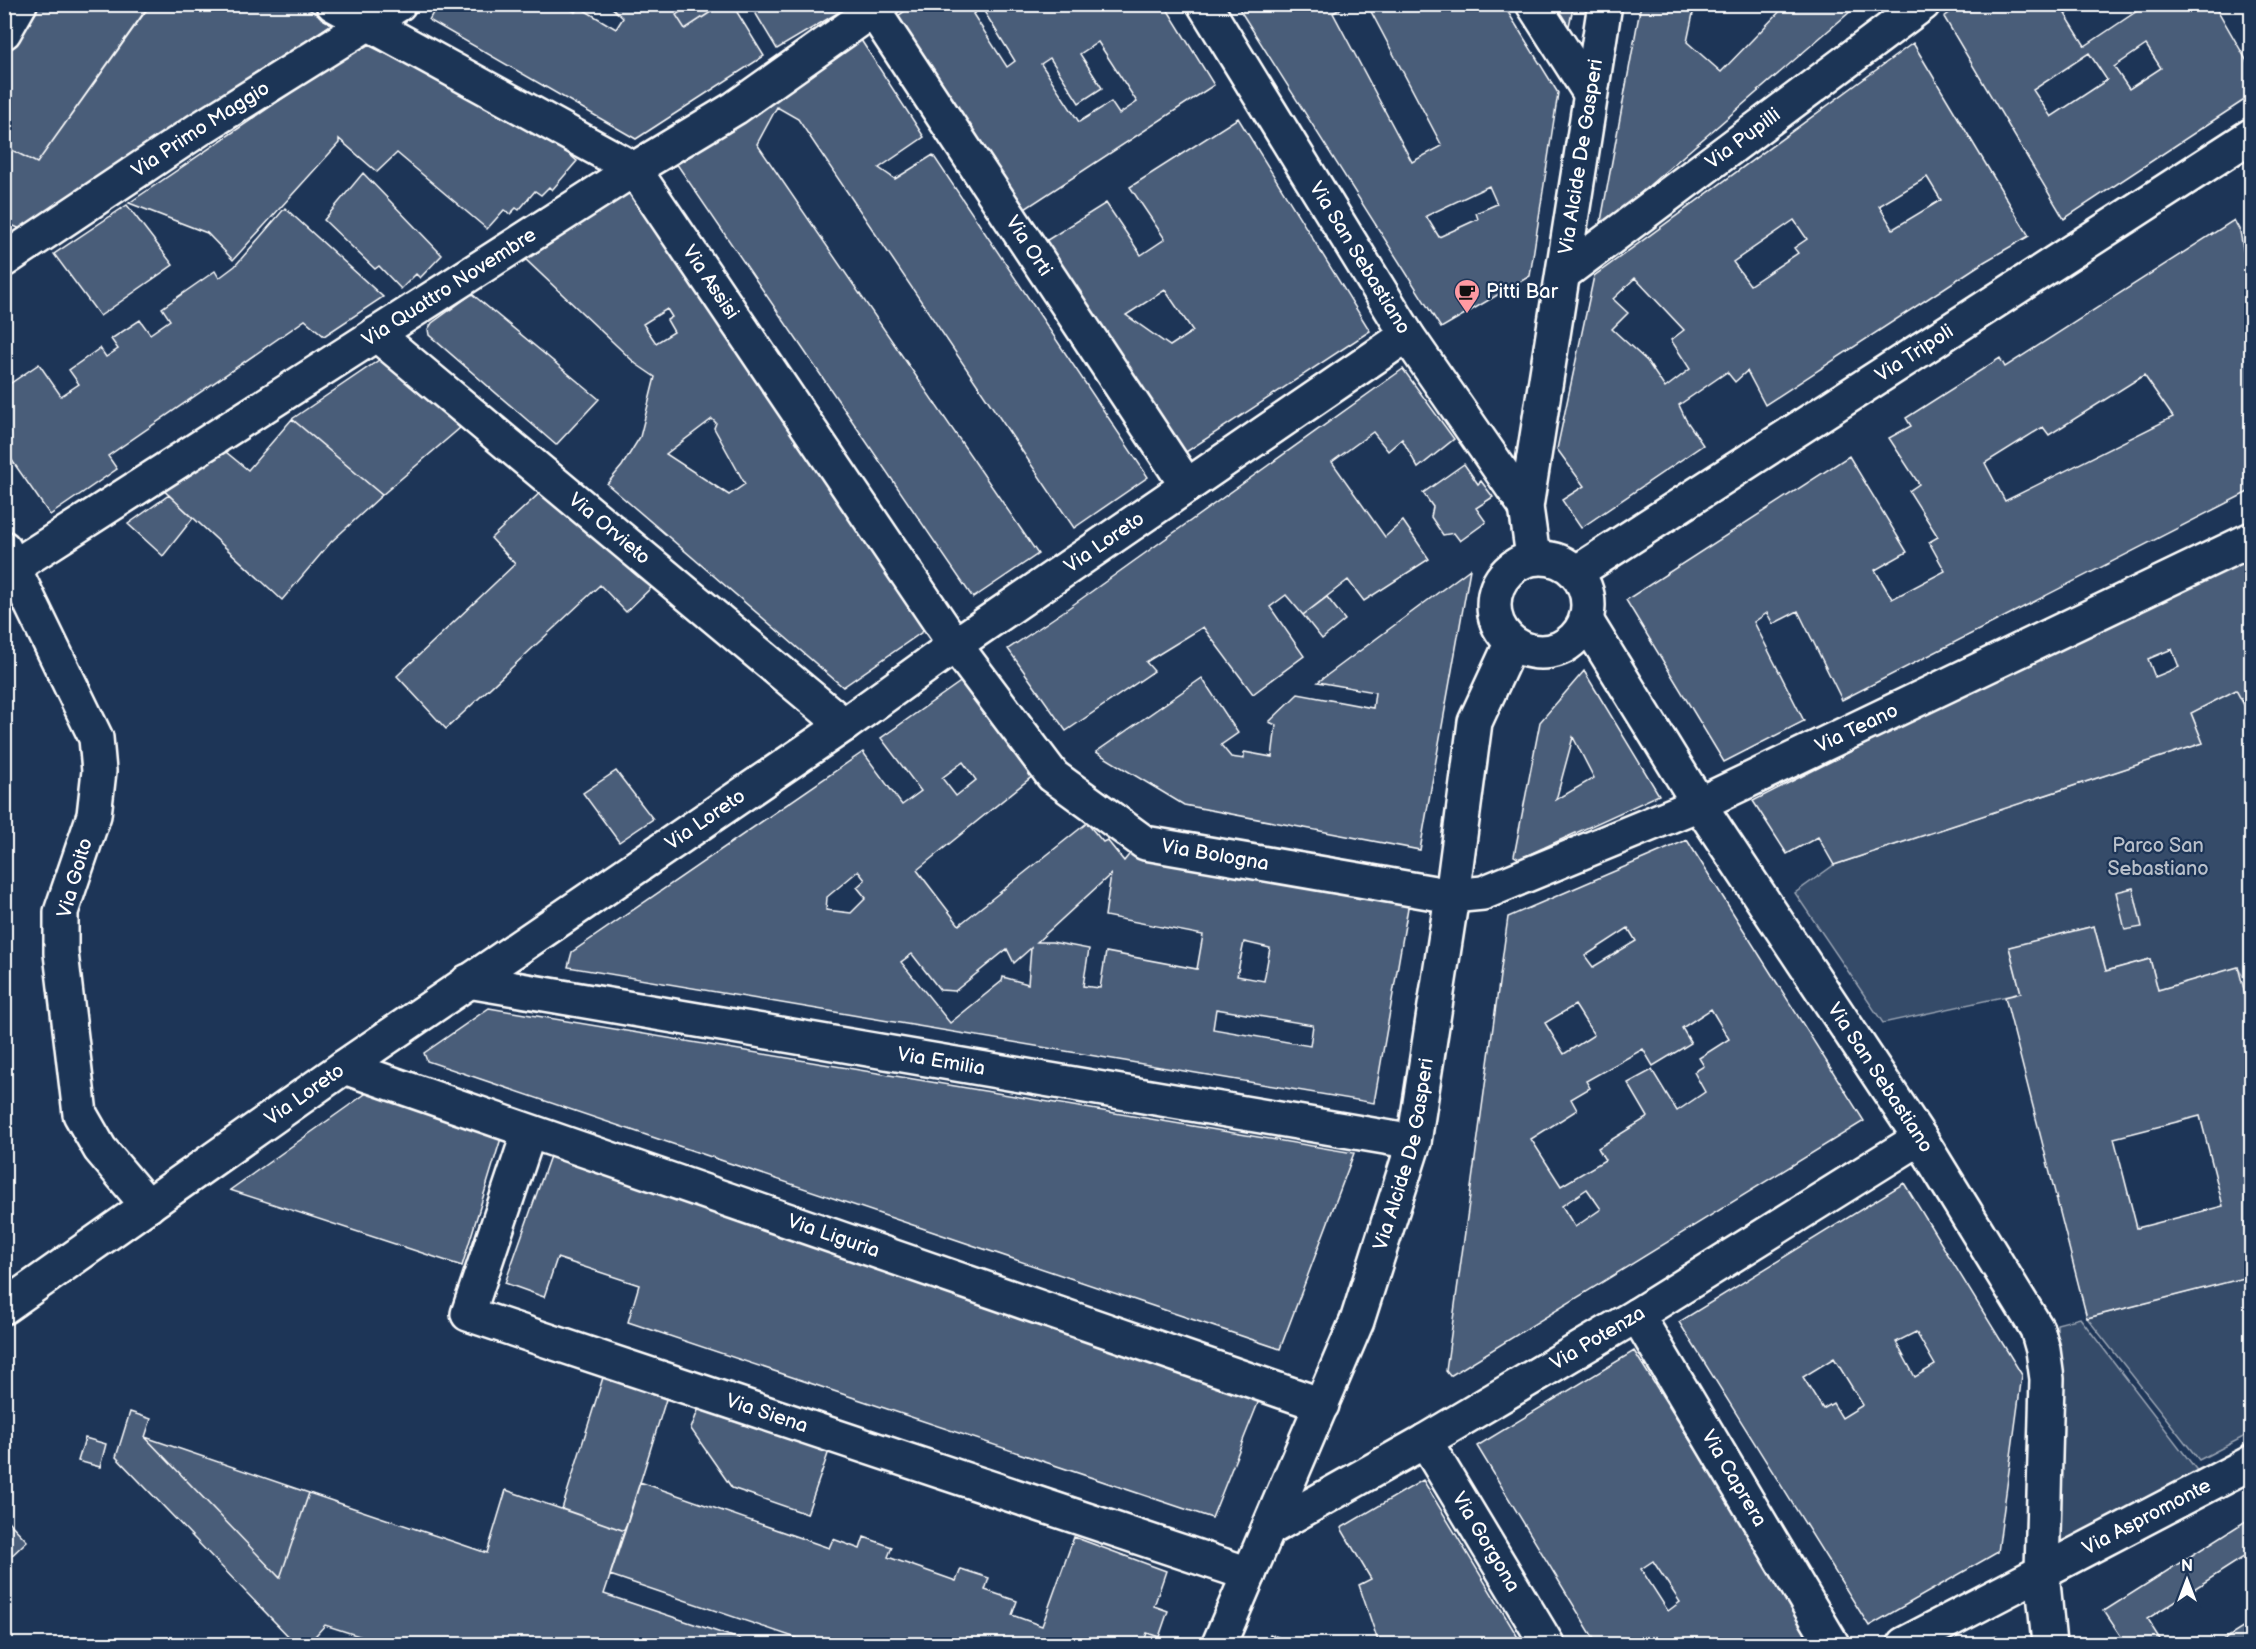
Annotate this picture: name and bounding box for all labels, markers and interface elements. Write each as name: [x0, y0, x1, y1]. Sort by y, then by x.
street label: Via Alcide De Gasperi: [1554, 57, 1608, 256]
street label: Via Primo Maggio: [127, 76, 274, 183]
street label: Via Pupilli: [1701, 103, 1785, 175]
street label: Via San Sebastiano: [1304, 177, 1416, 339]
street label: Via Orti: [1000, 211, 1057, 281]
street label: Via Quattro Novembre: [358, 223, 541, 352]
street label: Via Assisi: [677, 241, 744, 324]
cafe icon: Pitti Bar: [1452, 277, 1482, 315]
place label: Pitti Bar: [1486, 280, 1559, 304]
street label: Via Tripoli: [1871, 319, 1958, 388]
street label: Via Orvieto: [563, 488, 655, 570]
street label: Via Loreto: [1060, 507, 1149, 578]
street label: Via Teano: [1811, 698, 1902, 758]
street label: Via Loreto: [661, 784, 750, 856]
street label: Via Bologna: [1160, 834, 1271, 876]
park label: Parco San Sebastiano: [2107, 834, 2209, 881]
street label: Via Goito: [52, 835, 98, 921]
street label: Via San Sebastiano: [1822, 998, 1938, 1157]
street label: Via Emilia: [895, 1042, 987, 1081]
street label: Via Alcide De Gasperi: [1368, 1056, 1439, 1253]
street label: Via Loreto: [260, 1059, 349, 1131]
street label: Via Liguria: [784, 1209, 883, 1263]
street label: Via Potenza: [1546, 1301, 1650, 1376]
street label: Via Siena: [723, 1389, 811, 1438]
street label: Via Caprera: [1696, 1426, 1772, 1531]
street label: Via Aspromonte: [2078, 1474, 2215, 1560]
street label: Via Gorgona: [1447, 1488, 1525, 1597]
north arrow: [2157, 1550, 2217, 1610]
text: N: [2181, 1557, 2193, 1576]

